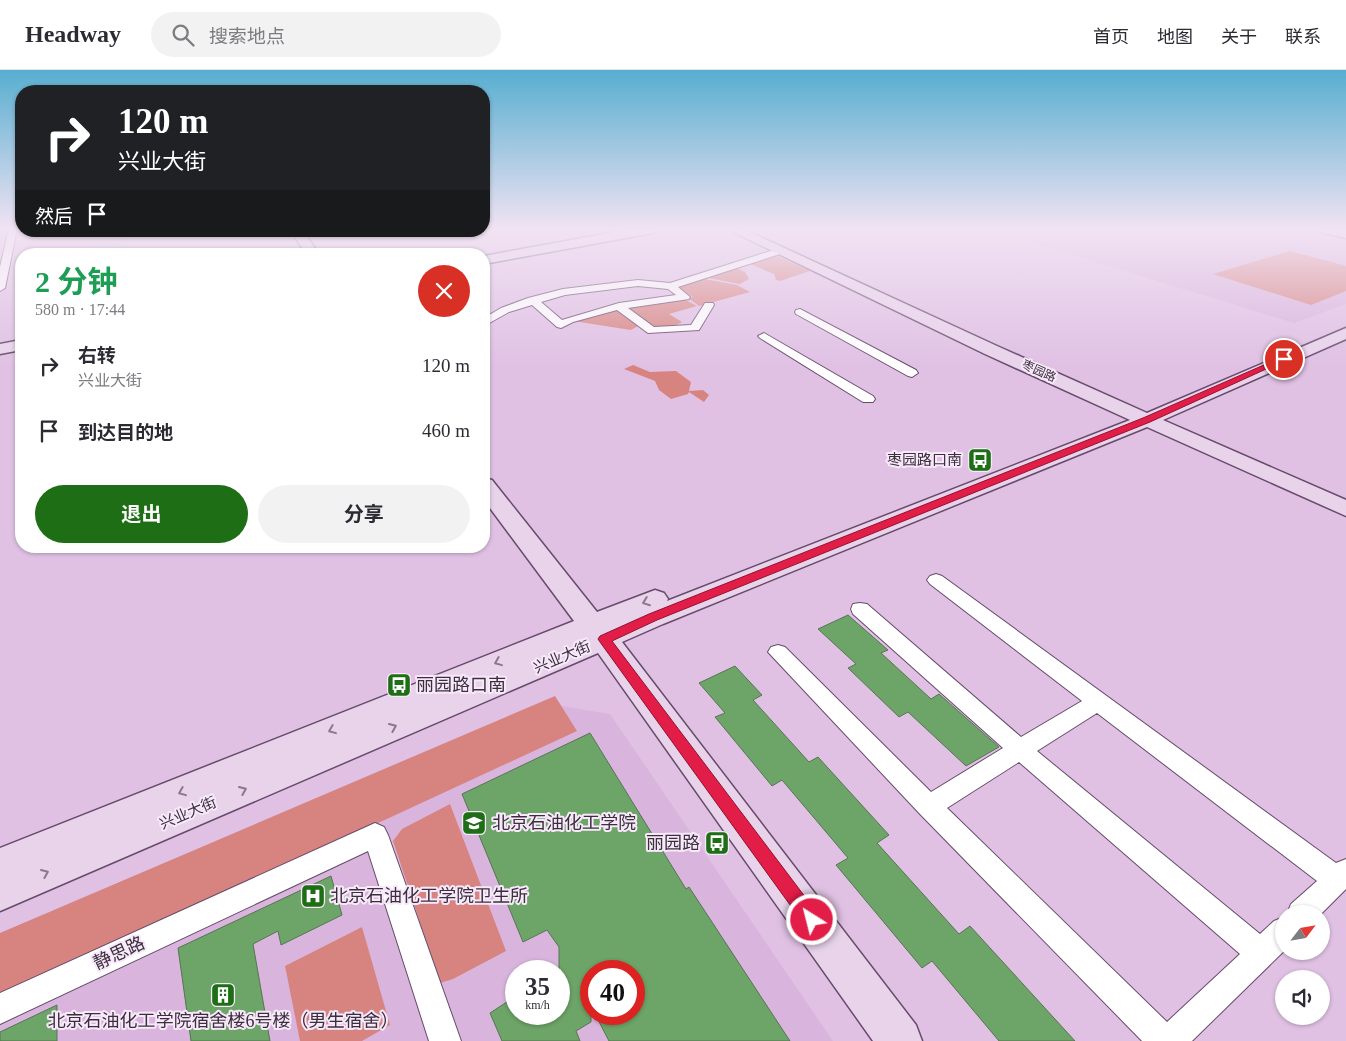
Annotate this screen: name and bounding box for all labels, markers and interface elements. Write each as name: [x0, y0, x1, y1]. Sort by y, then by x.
search box: [151, 12, 501, 57]
text: Headway: [25, 21, 121, 47]
icon: search: [169, 21, 197, 49]
text: 搜索地点: [209, 26, 285, 47]
text: 首页: [1093, 27, 1129, 47]
text: 地图: [1157, 27, 1193, 47]
text: 关于: [1221, 27, 1257, 47]
text: 联系: [1285, 27, 1321, 47]
text: 120 m: [118, 102, 208, 141]
icon: right: [35, 105, 100, 170]
text: 兴业大街: [118, 149, 206, 174]
icon: arrive: [83, 200, 111, 228]
text: 然后: [35, 206, 73, 227]
text: 2 分钟: [35, 265, 118, 298]
button: close: [418, 265, 470, 317]
text: 580 m · 17:44: [35, 301, 125, 318]
pin: [1263, 338, 1305, 380]
text: 右转: [78, 345, 116, 366]
icon: arrive: [1270, 345, 1298, 373]
icon: right: [35, 352, 63, 380]
text: 120 m: [422, 355, 470, 376]
street label: 枣园路: [1020, 357, 1058, 385]
text: 兴业大街: [78, 372, 142, 389]
icon: arrive: [35, 417, 63, 445]
text: 460 m: [422, 420, 470, 441]
text: 到达目的地: [78, 422, 173, 443]
bus stop icon: 枣园路口南: [967, 447, 993, 473]
place label: 枣园路口南: [887, 452, 962, 468]
button: 退出: [35, 485, 248, 543]
button: 分享: [258, 485, 470, 543]
one-way arrow: [642, 597, 650, 607]
street label: 兴业大街: [531, 638, 593, 676]
one-way arrow: [495, 656, 503, 666]
bus stop icon: 丽园路口南: [386, 672, 412, 698]
place label: 丽园路口南: [416, 675, 506, 695]
one-way arrow: [388, 723, 397, 734]
one-way arrow: [328, 724, 337, 734]
one-way arrow: [178, 785, 187, 796]
one-way arrow: [238, 786, 247, 796]
street label: 兴业大街: [157, 794, 219, 832]
school or university icon: 北京石油化工学院: [461, 810, 487, 836]
place label: 北京石油化工学院: [492, 813, 636, 833]
bus stop icon: 丽园路: [704, 830, 730, 856]
place label: 丽园路: [646, 833, 700, 853]
one-way arrow: [40, 869, 49, 879]
hospital icon: 北京石油化工学院卫生所: [300, 883, 326, 909]
place label: 北京石油化工学院卫生所: [330, 886, 528, 906]
position arrow: [785, 893, 837, 945]
north arrow: [1275, 905, 1330, 960]
map controls: [1275, 905, 1330, 1025]
street label: 静思路: [90, 933, 148, 973]
speed limit sign: 40: [580, 960, 645, 1025]
button: sound: [1275, 970, 1330, 1025]
text: 35: [525, 973, 550, 1000]
building icon: 北京石油化工学院宿舍楼6号楼（男生宿舍）: [210, 982, 236, 1008]
text: km/h: [525, 998, 550, 1012]
place label: 北京石油化工学院宿舍楼6号楼（男生宿舍）: [48, 1011, 399, 1031]

